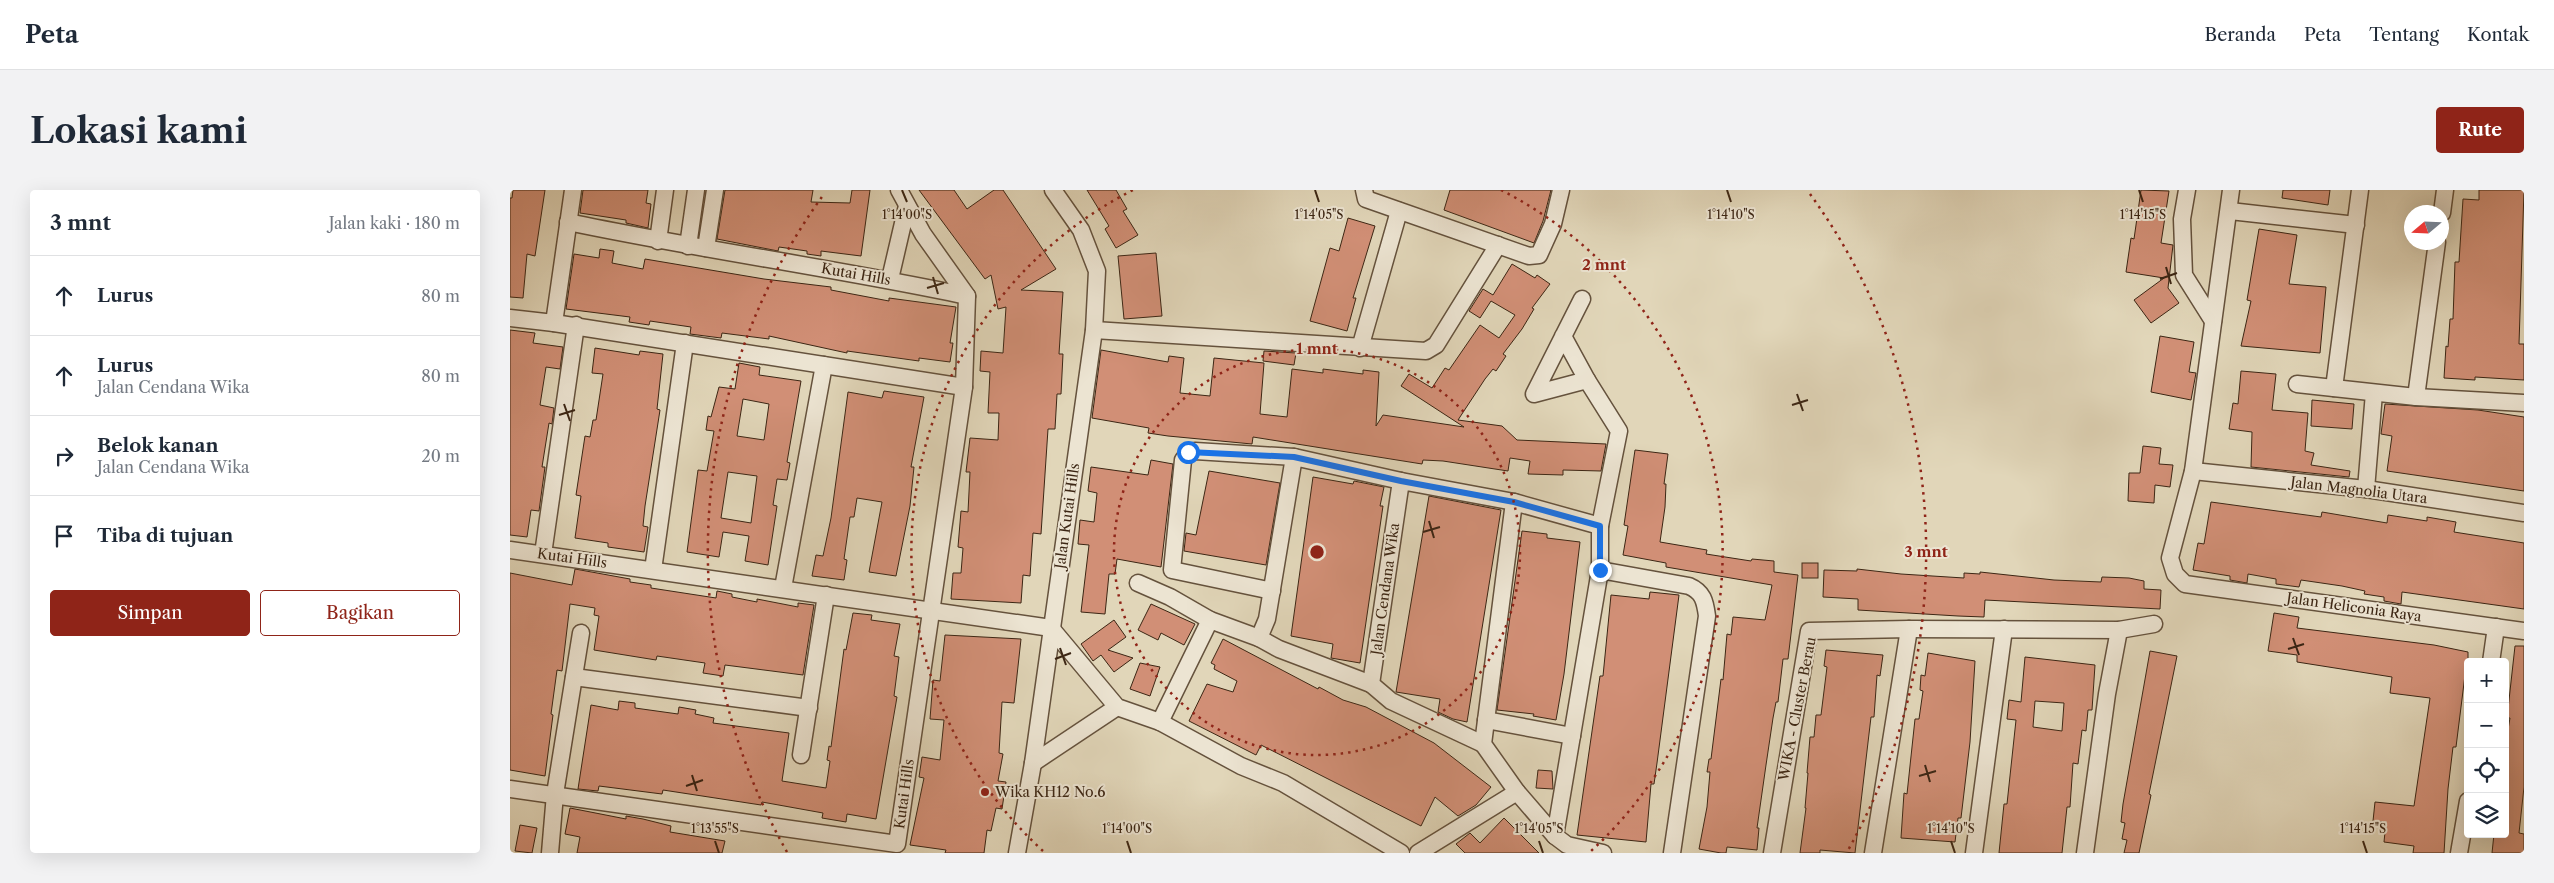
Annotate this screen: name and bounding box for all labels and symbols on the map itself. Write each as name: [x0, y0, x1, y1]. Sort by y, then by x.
north arrow: [2404, 205, 2449, 250]
text: 1°14'00"S: [882, 207, 932, 222]
text: 1°14'05"S: [1294, 207, 1344, 222]
text: 1°14'10"S: [1707, 207, 1755, 222]
text: 1°14'15"S: [2120, 207, 2166, 222]
text: 2 mnt: [1582, 255, 1626, 274]
street label: Kutai Hills: [820, 259, 892, 289]
text: 1 mnt: [1296, 339, 1338, 358]
route start: [1177, 441, 1200, 464]
street label: Jalan Kutai Hills: [1050, 462, 1083, 572]
street label: Jalan Magnolia Utara: [2288, 472, 2429, 507]
street label: Jalan Cendana Wika: [1367, 521, 1403, 658]
text: 3 mnt: [1904, 542, 1948, 561]
centre of rings: [1308, 543, 1326, 561]
street label: Kutai Hills: [536, 544, 608, 572]
route end: [1589, 559, 1612, 582]
street label: Jalan Heliconia Raya: [2283, 588, 2423, 625]
street label: WIKA - Cluster Berau: [1774, 635, 1820, 784]
street label: Kutai Hills: [890, 758, 918, 830]
place label: Wika KH12 No.6: [994, 783, 1106, 801]
marker: Wika KH12 No.6: [979, 786, 991, 798]
text: 1°13'55"S: [691, 821, 739, 836]
text: 1°14'00"S: [1102, 821, 1152, 836]
text: 1°14'05"S: [1514, 821, 1564, 836]
text: 1°14'10"S: [1927, 821, 1975, 836]
text: 1°14'15"S: [2340, 821, 2386, 836]

